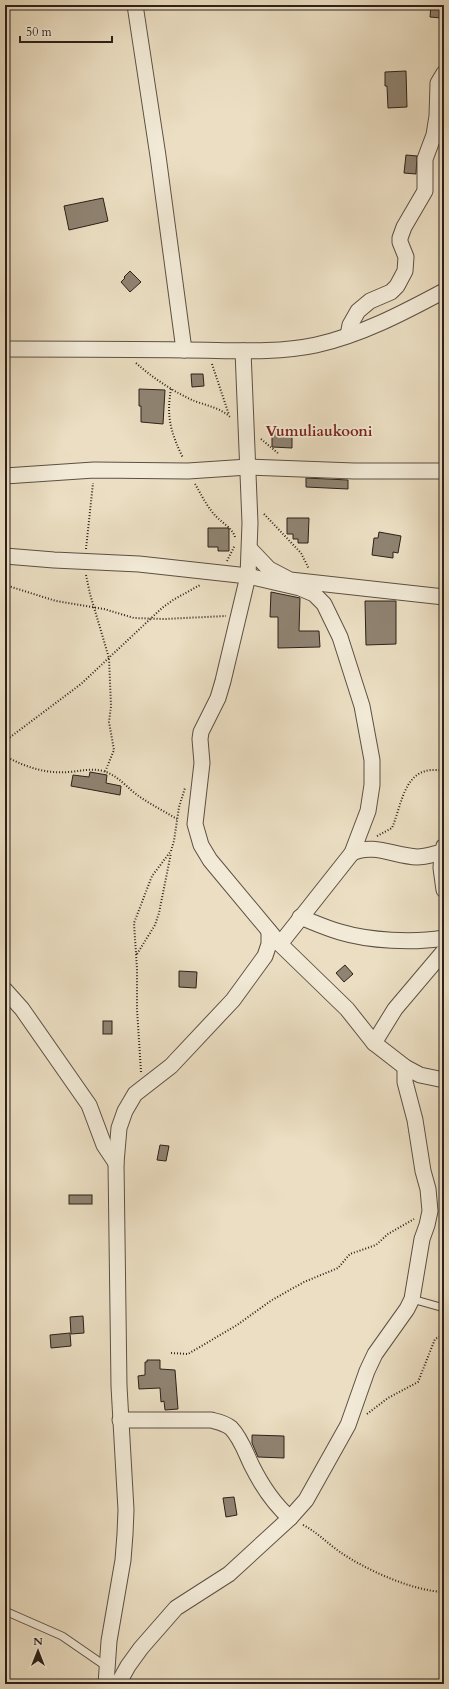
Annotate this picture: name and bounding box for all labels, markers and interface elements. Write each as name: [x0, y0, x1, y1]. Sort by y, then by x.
scale bar: [20, 18, 112, 44]
text: 50 m: [26, 24, 53, 40]
district label: Vumuliaukooni: [265, 421, 373, 441]
north arrow: [18, 1631, 58, 1671]
text: N: [33, 1634, 43, 1649]

